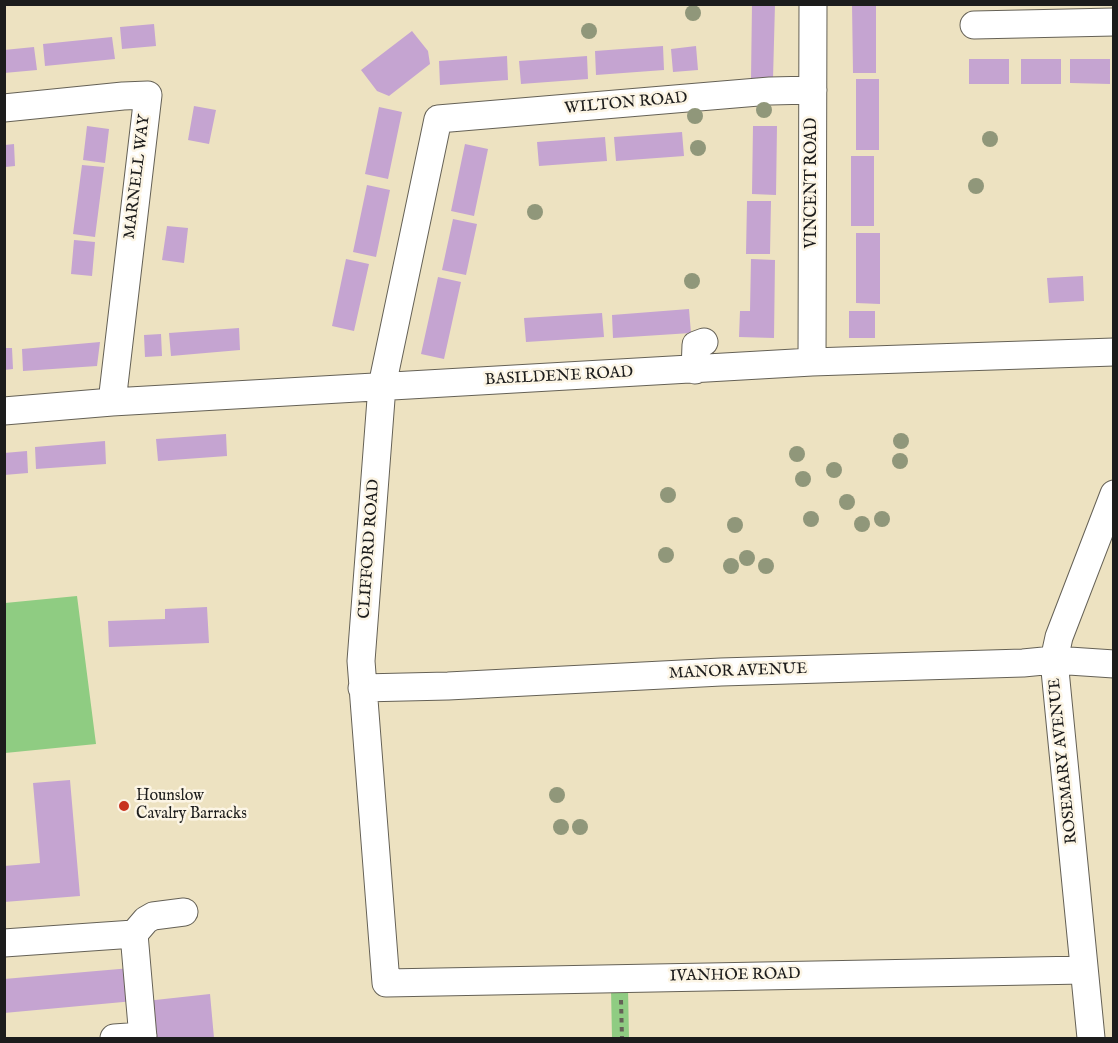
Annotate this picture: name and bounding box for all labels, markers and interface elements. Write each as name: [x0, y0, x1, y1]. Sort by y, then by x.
street label: WILTON ROAD: [564, 89, 688, 119]
street label: MARNELL WAY: [121, 114, 155, 240]
street label: VINCENT ROAD: [803, 118, 823, 248]
street label: BASILDENE ROAD: [484, 364, 634, 390]
street label: CLIFFORD ROAD: [356, 479, 384, 619]
street label: MANOR AVENUE: [669, 660, 807, 684]
street label: ROSEMARY AVENUE: [1046, 677, 1082, 845]
place label: Hounslow Cavalry Barracks: [136, 787, 247, 825]
marker: Hounslow Cavalry Barracks: [117, 799, 131, 813]
street label: IVANHOE ROAD: [669, 965, 801, 987]

